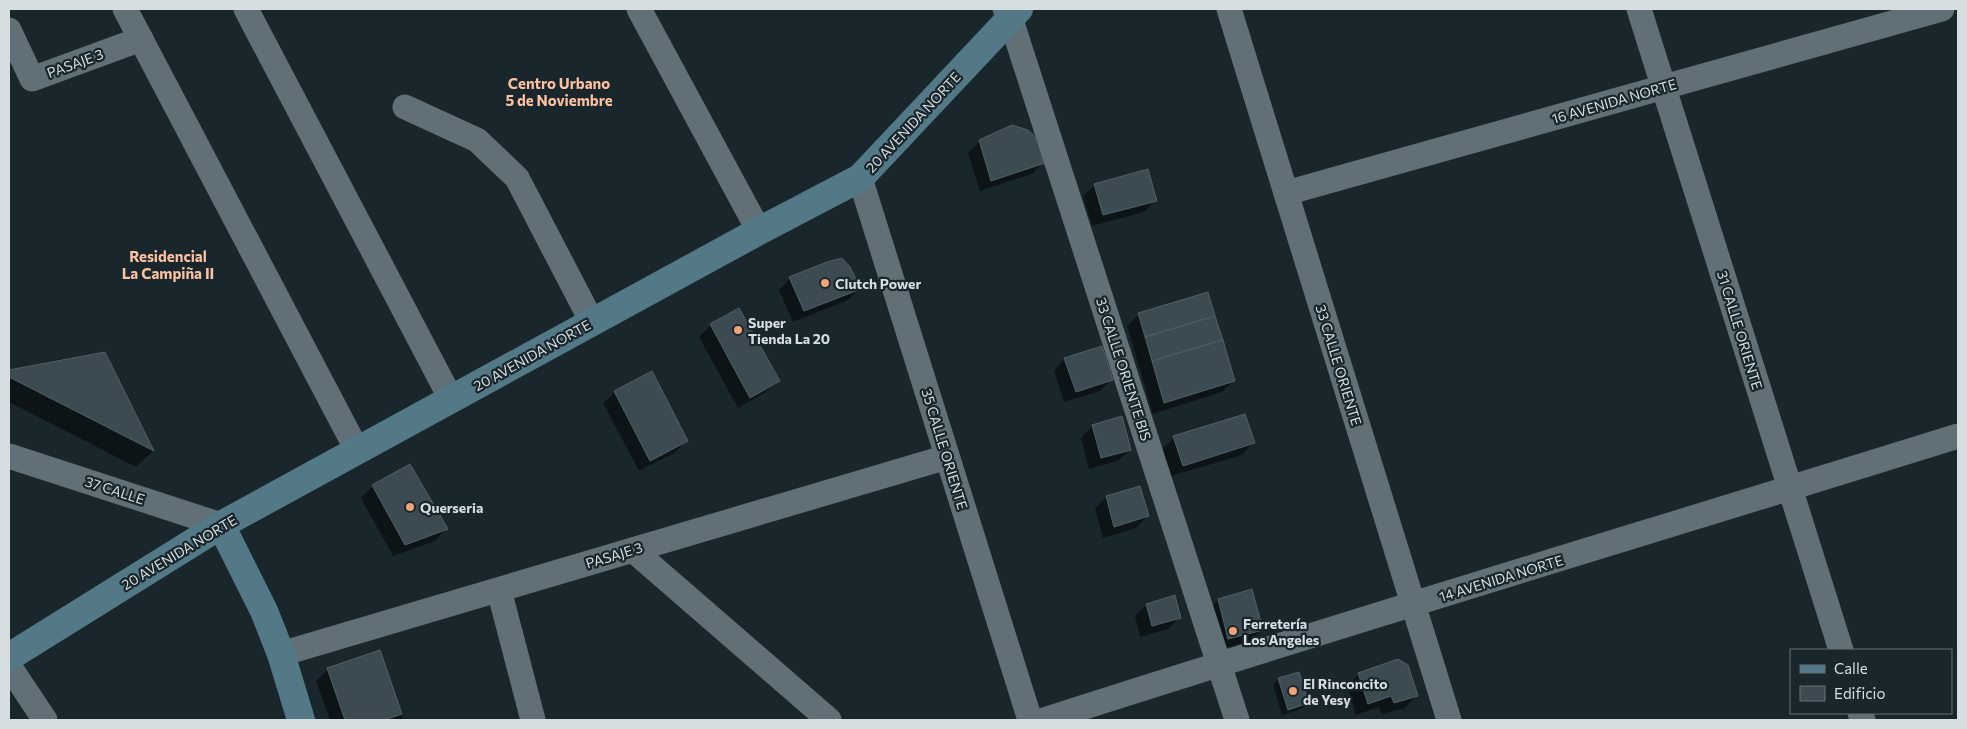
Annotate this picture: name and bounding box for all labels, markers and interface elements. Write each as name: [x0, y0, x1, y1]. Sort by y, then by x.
street label: PASAJE 3: [45, 45, 105, 81]
street label: 20 AVENIDA NORTE: [862, 68, 964, 176]
district label: Centro Urbano 5 de Noviembre: [505, 74, 613, 109]
street label: 16 AVENIDA NORTE: [1550, 75, 1678, 127]
district label: Residencial La Campiña II: [122, 247, 214, 282]
street label: 31 CALLE ORIENTE: [1714, 268, 1766, 392]
place label: Clutch Power: [835, 275, 921, 292]
marker: Clutch Power: [819, 277, 831, 289]
street label: 33 CALLE ORIENTE BIS: [1093, 295, 1155, 443]
street label: 33 CALLE ORIENTE: [1312, 302, 1366, 428]
place label: Super Tienda La 20: [748, 314, 830, 347]
street label: 20 AVENIDA NORTE: [471, 316, 593, 394]
marker: Super Tienda La 20: [732, 324, 744, 336]
street label: 35 CALLE ORIENTE: [918, 386, 972, 512]
street label: 37 CALLE: [83, 472, 147, 508]
place label: Querseria: [420, 499, 483, 516]
marker: Querseria: [404, 501, 416, 513]
street label: 20 AVENIDA NORTE: [118, 511, 240, 593]
street label: PASAJE 3: [583, 538, 645, 572]
street label: 14 AVENIDA NORTE: [1437, 551, 1565, 605]
place label: Ferretería Los Angeles: [1243, 615, 1320, 648]
marker: Ferretería Los Angeles: [1227, 625, 1239, 637]
legend: [1790, 649, 1952, 714]
text: Calle: [1834, 659, 1868, 677]
place label: El Rinconcito de Yesy: [1303, 675, 1388, 708]
text: Edificio: [1834, 684, 1885, 702]
marker: El Rinconcito de Yesy: [1287, 685, 1299, 697]

